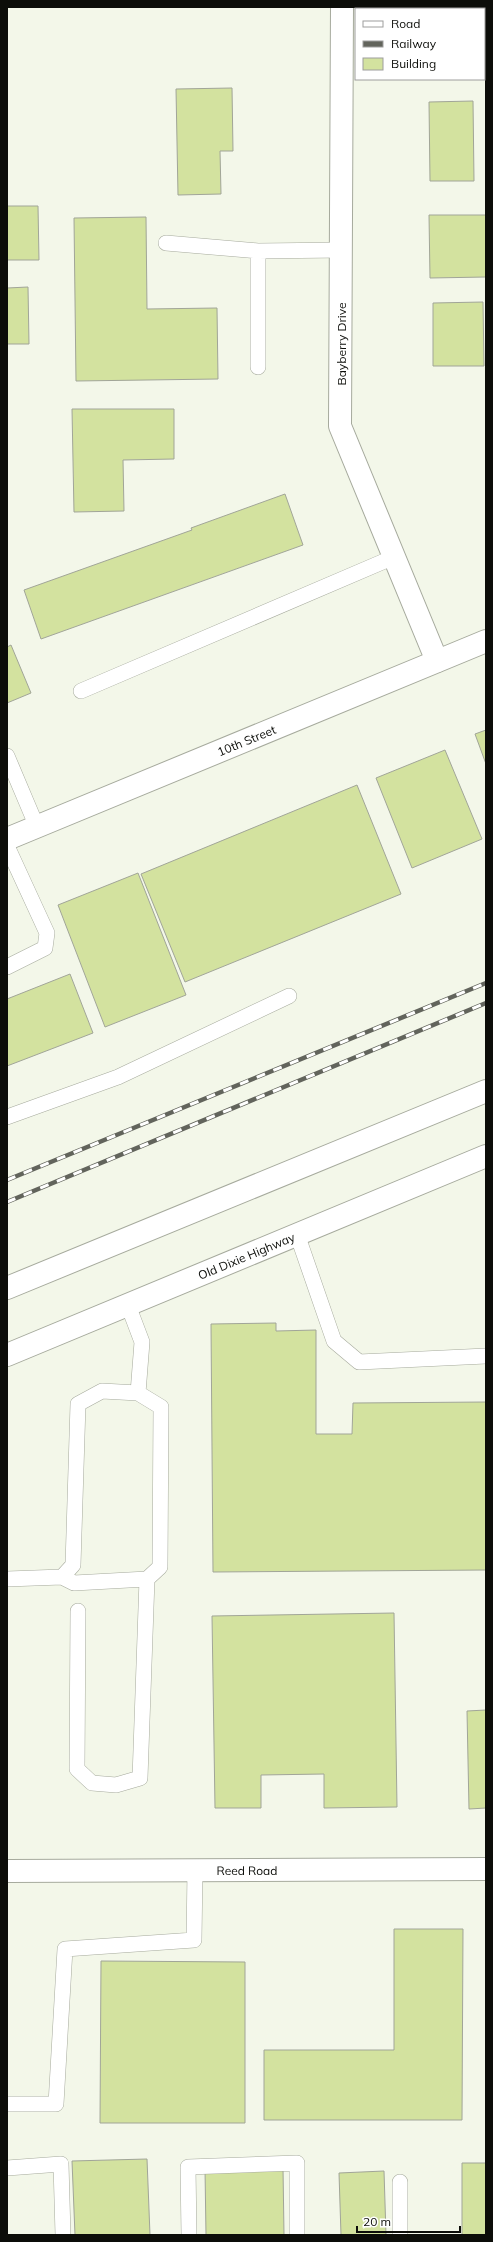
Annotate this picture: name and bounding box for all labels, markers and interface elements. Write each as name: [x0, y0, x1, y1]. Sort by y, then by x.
legend: [355, 8, 485, 80]
text: Road: [391, 16, 420, 31]
text: Railway: [391, 36, 437, 51]
text: Building: [391, 56, 436, 71]
street label: Bayberry Drive: [334, 303, 349, 385]
street label: 10th Street: [215, 721, 278, 759]
street label: Old Dixie Highway: [196, 1229, 297, 1282]
street label: Reed Road: [216, 1862, 278, 1878]
scale bar: [357, 2208, 460, 2234]
text: 20 m: [363, 2214, 391, 2229]

